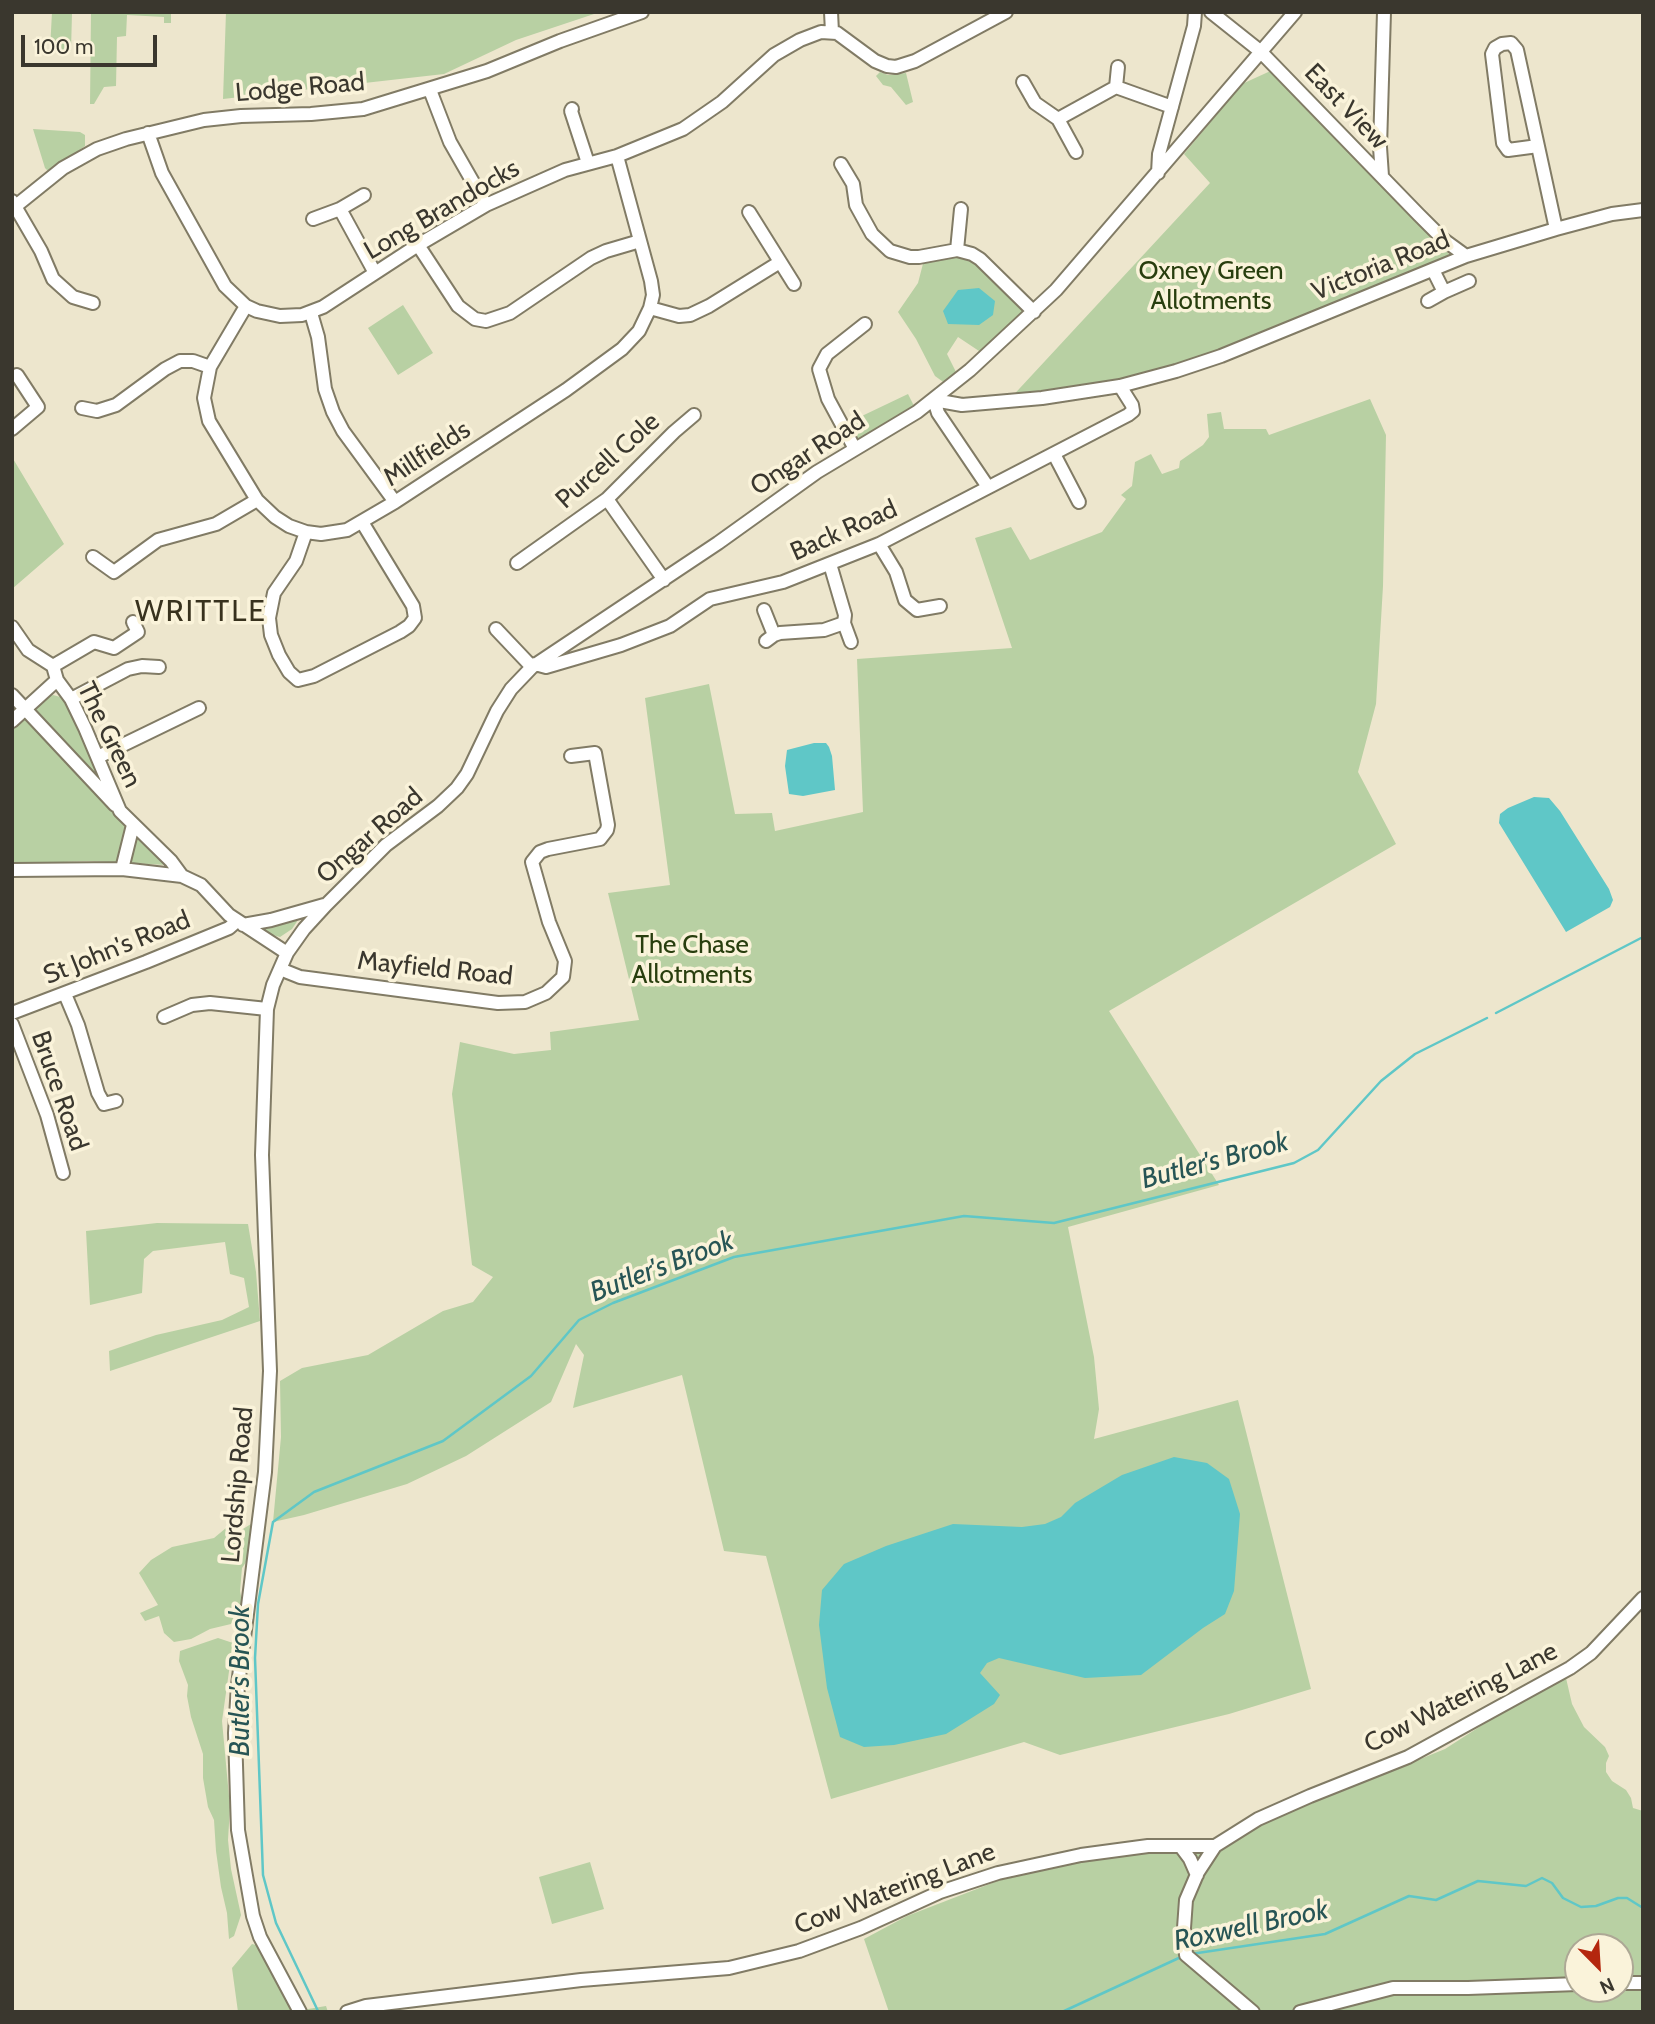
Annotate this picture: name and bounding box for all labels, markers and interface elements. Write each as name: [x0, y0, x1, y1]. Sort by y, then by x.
scale bar: [24, 21, 161, 65]
text: 100 m: [34, 34, 93, 59]
street label: East View: [1298, 58, 1394, 156]
street label: Lodge Road: [234, 67, 366, 109]
street label: Long Brandocks: [359, 153, 525, 267]
street label: Victoria Road: [1308, 224, 1454, 308]
park label: Oxney Green Allotments: [1138, 255, 1284, 316]
street label: Ongar Road: [745, 405, 871, 503]
street label: Purcell Cole: [550, 406, 666, 516]
street label: Millfields: [378, 414, 476, 494]
street label: Back Road: [786, 494, 902, 568]
district label: WRITTLE: [136, 594, 266, 630]
street label: The Green: [70, 677, 148, 793]
street label: Ongar Road: [311, 781, 429, 891]
street label: St John's Road: [39, 904, 195, 992]
park label: The Chase Allotments: [632, 929, 752, 990]
street label: Mayfield Road: [356, 945, 514, 993]
street label: Bruce Road: [24, 1027, 94, 1155]
water label: Butler's Brook: [1138, 1125, 1292, 1197]
water label: Butler's Brook: [586, 1224, 738, 1310]
street label: Lordship Road: [216, 1406, 260, 1564]
water label: Butler's Brook: [224, 1606, 258, 1756]
street label: Cow Watering Lane: [1359, 1636, 1563, 1760]
street label: Cow Watering Lane: [790, 1836, 1000, 1942]
water label: Roxwell Brook: [1171, 1893, 1331, 1959]
north arrow: [1564, 1933, 1634, 2003]
text: N: [1596, 1973, 1618, 1999]

